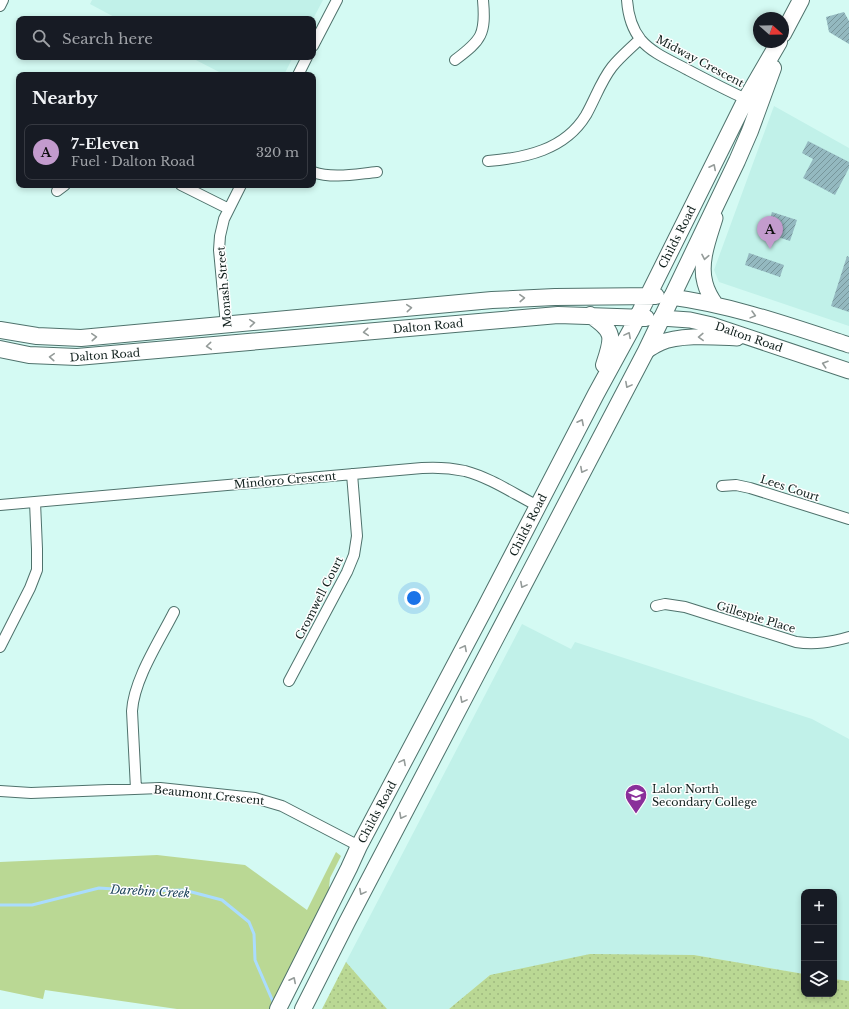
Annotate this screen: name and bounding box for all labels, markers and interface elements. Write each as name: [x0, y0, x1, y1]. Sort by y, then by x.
north arrow: [753, 12, 789, 48]
search box: [16, 16, 316, 60]
icon: search: [30, 27, 52, 49]
text: Search here: [62, 29, 153, 48]
street label: Midway Crescent: [654, 32, 747, 90]
text: Nearby: [32, 88, 98, 109]
text: 7-Eleven: [71, 134, 139, 153]
text: A: [41, 144, 51, 161]
text: 320 m: [256, 144, 299, 161]
text: Fuel · Dalton Road: [71, 153, 195, 170]
one-way arrow: [708, 164, 715, 171]
street label: Childs Road: [655, 203, 699, 271]
pin: A: [757, 216, 783, 249]
street label: Monash Street: [213, 245, 235, 328]
one-way arrow: [701, 254, 710, 260]
one-way arrow: [519, 294, 525, 303]
one-way arrow: [406, 303, 412, 312]
one-way arrow: [750, 311, 757, 319]
street label: Dalton Road: [392, 316, 464, 336]
one-way arrow: [249, 318, 255, 327]
street label: Dalton Road: [713, 319, 785, 355]
one-way arrow: [363, 327, 369, 336]
one-way arrow: [91, 332, 97, 341]
one-way arrow: [623, 332, 631, 339]
one-way arrow: [698, 333, 704, 341]
one-way arrow: [206, 342, 212, 351]
street label: Dalton Road: [69, 346, 141, 364]
one-way arrow: [49, 352, 55, 361]
one-way arrow: [822, 360, 829, 368]
one-way arrow: [625, 381, 633, 388]
one-way arrow: [577, 419, 584, 426]
one-way arrow: [580, 466, 588, 473]
street label: Mindoro Crescent: [233, 468, 338, 491]
street label: Lees Court: [759, 472, 822, 504]
street label: Childs Road: [506, 491, 550, 559]
street label: Cromwell Court: [292, 553, 346, 642]
one-way arrow: [520, 581, 528, 588]
your location: [404, 588, 424, 608]
street label: Gillespie Place: [715, 598, 797, 636]
one-way arrow: [459, 644, 467, 652]
one-way arrow: [460, 696, 467, 704]
one-way arrow: [398, 759, 406, 767]
street label: Childs Road: [355, 778, 400, 846]
street label: Beaumont Crescent: [153, 782, 266, 808]
school or university icon: Lalor North Secondary College: [623, 782, 649, 815]
place label: Lalor North Secondary College: [652, 782, 757, 809]
one-way arrow: [400, 811, 407, 819]
water label: Darebin Creek: [109, 881, 190, 901]
one-way arrow: [359, 888, 367, 896]
map controls: [801, 889, 837, 997]
button: +: [801, 889, 837, 925]
button: −: [801, 925, 837, 961]
button: layers: [801, 961, 837, 997]
one-way arrow: [288, 977, 295, 985]

